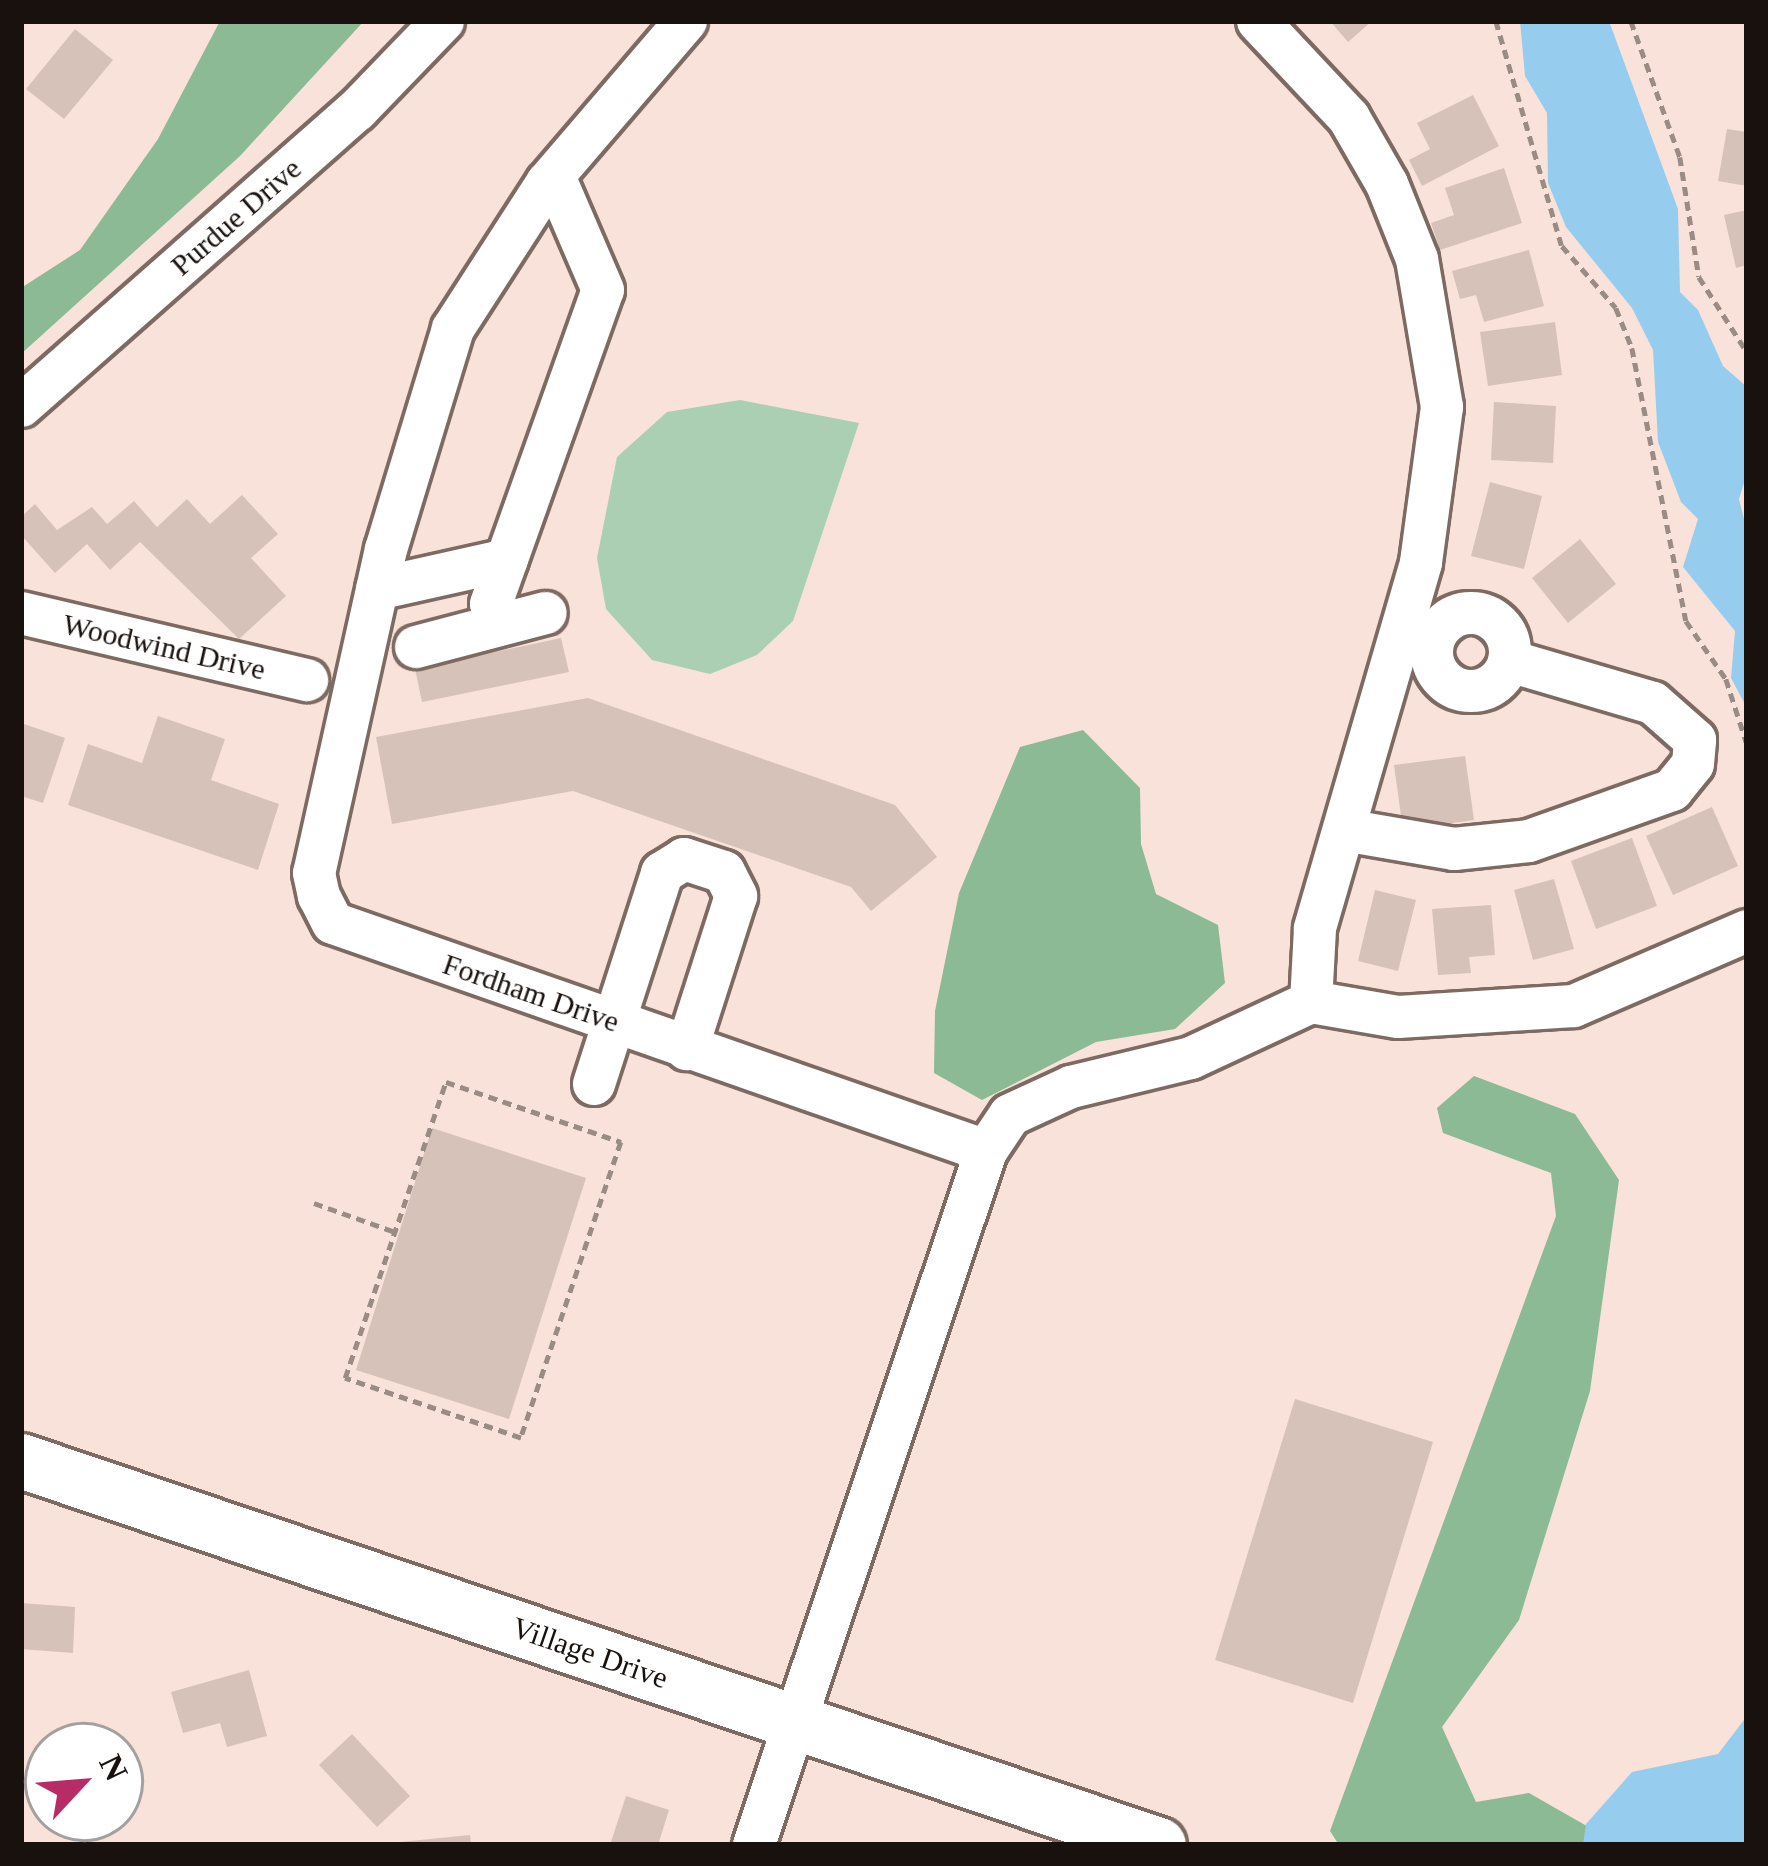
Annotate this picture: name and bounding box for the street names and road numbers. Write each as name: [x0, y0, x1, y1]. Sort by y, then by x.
street label: Purdue Drive: [164, 151, 308, 283]
street label: Woodwind Drive: [59, 606, 269, 688]
street label: Fordham Drive: [438, 946, 624, 1040]
street label: Village Drive: [507, 1610, 673, 1696]

